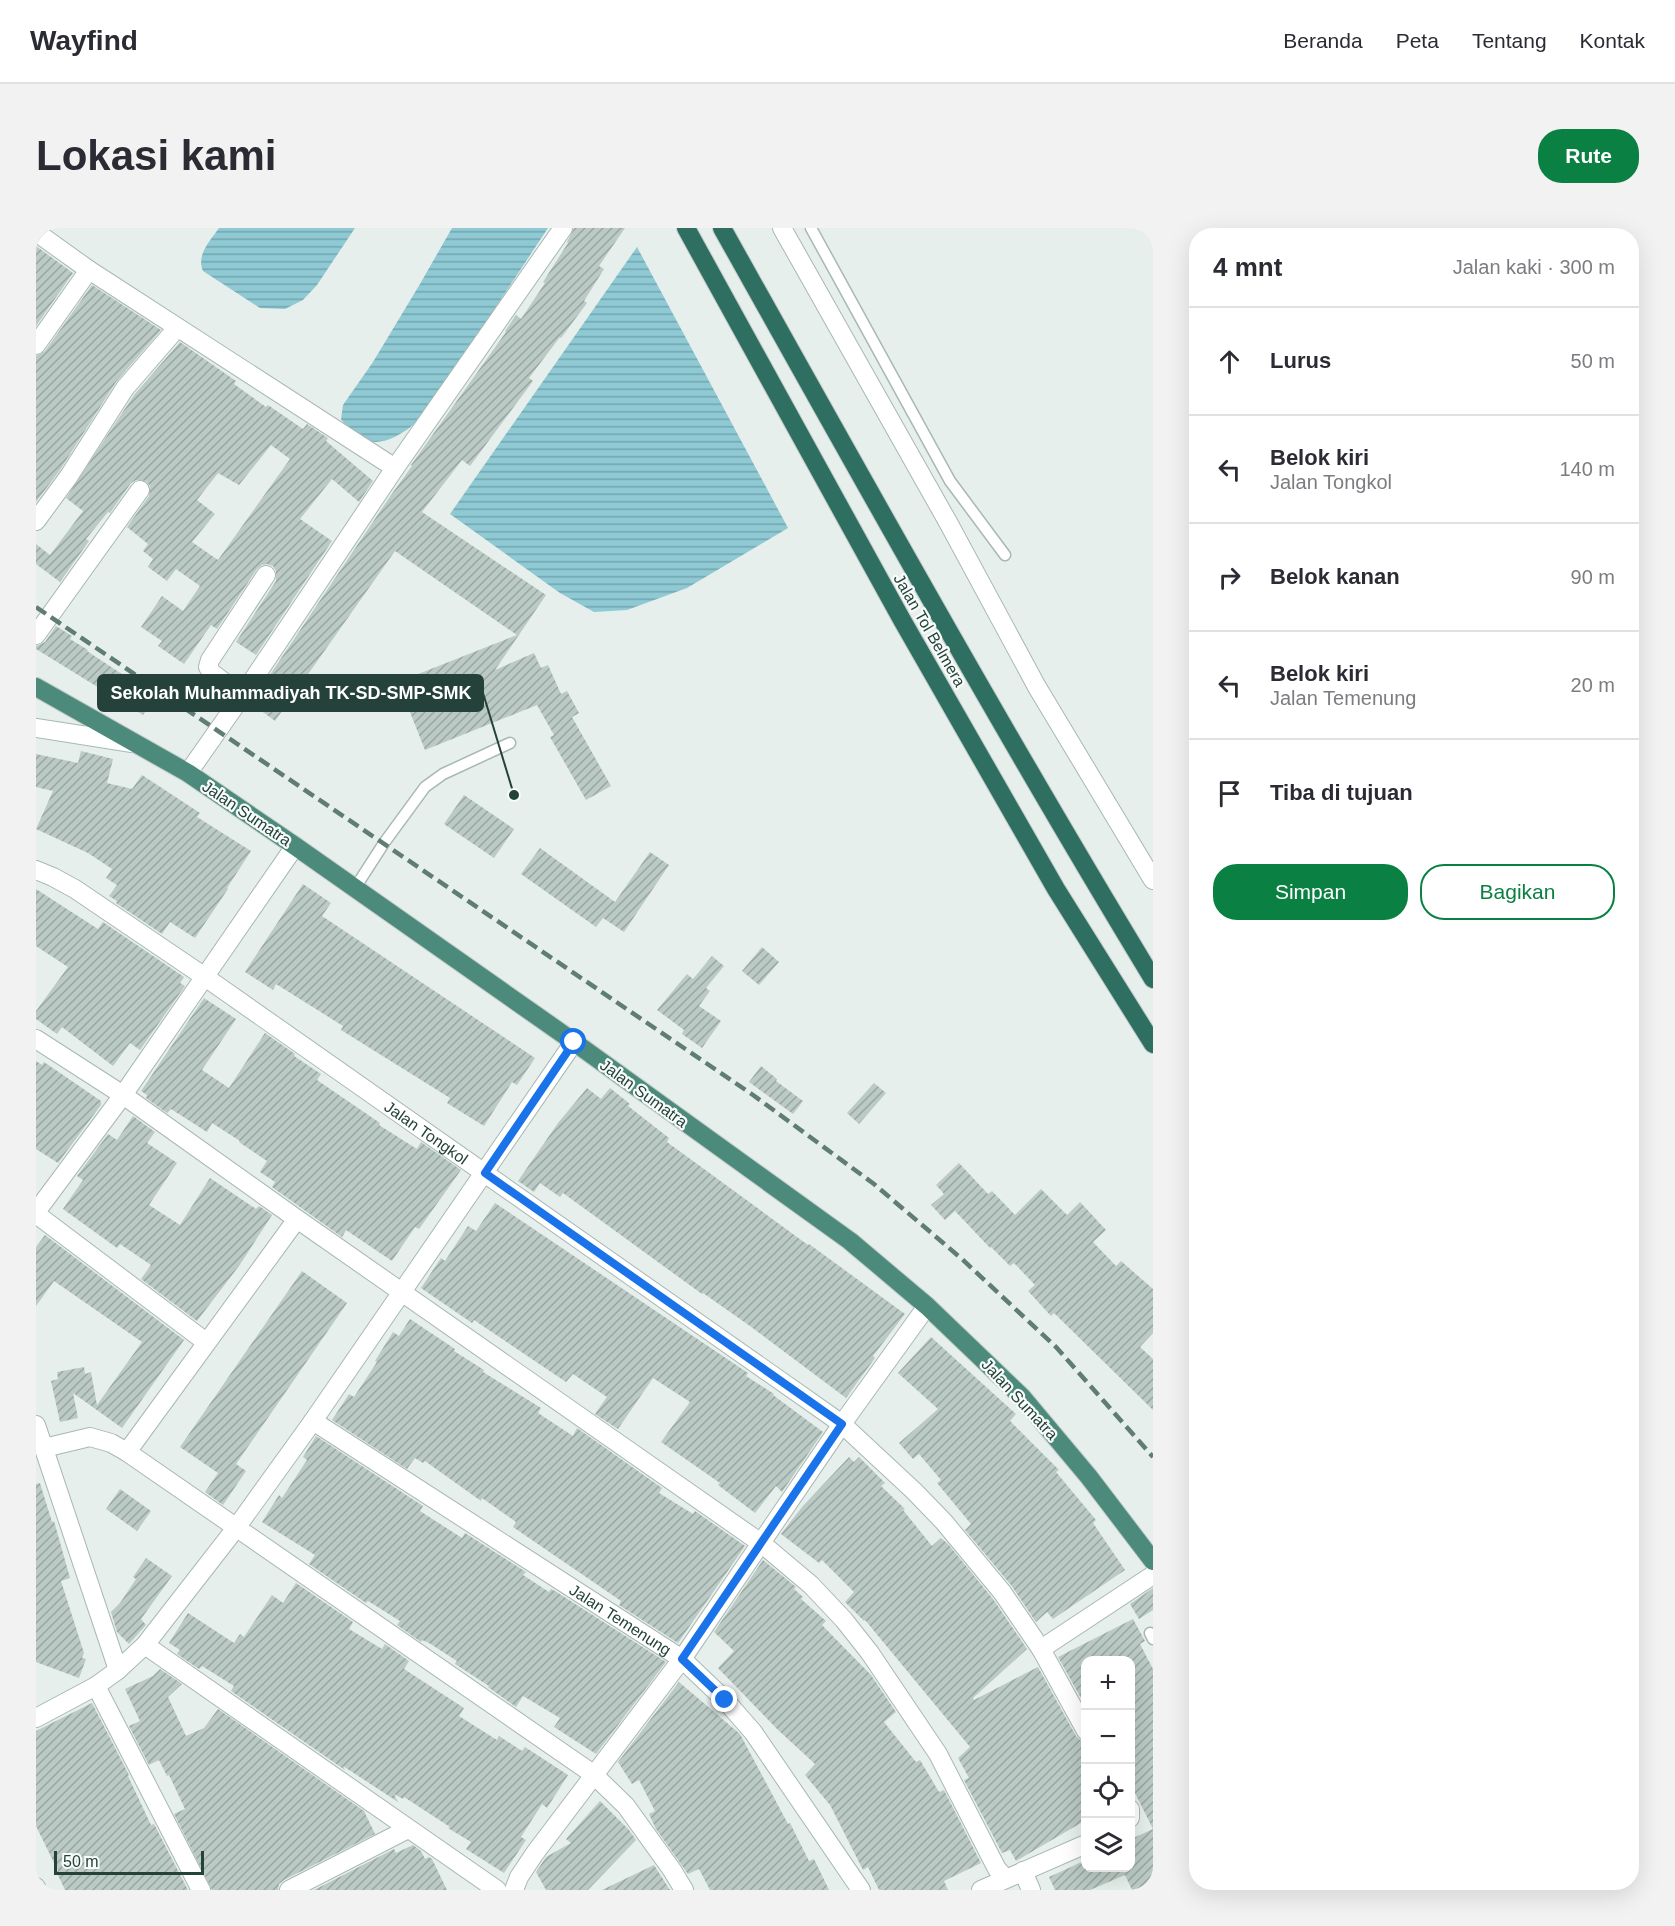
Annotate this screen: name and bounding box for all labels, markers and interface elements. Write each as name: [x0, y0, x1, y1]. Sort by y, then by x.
text: Wayfind: [30, 25, 138, 56]
text: Beranda: [1283, 29, 1363, 52]
text: Peta: [1396, 29, 1439, 52]
text: Tentang: [1472, 29, 1547, 52]
text: Kontak: [1580, 29, 1645, 52]
button: Rute: [1538, 129, 1639, 183]
text: Lokasi kami: [36, 132, 276, 179]
text: 4 mnt: [1213, 252, 1282, 282]
text: Jalan kaki · 300 m: [1453, 256, 1615, 278]
icon: ahead: [1213, 345, 1246, 378]
text: Lurus: [1270, 348, 1331, 373]
text: 50 m: [1571, 350, 1615, 372]
text: Belok kiri: [1270, 445, 1369, 470]
icon: left: [1213, 453, 1246, 486]
text: 140 m: [1559, 458, 1615, 480]
text: Jalan Tongkol: [1270, 471, 1392, 493]
icon: right: [1213, 561, 1246, 594]
text: Belok kanan: [1270, 564, 1400, 589]
text: 90 m: [1571, 566, 1615, 588]
street label: Jalan Tol Belmera: [890, 571, 969, 690]
text: Belok kiri: [1270, 661, 1369, 686]
icon: left: [1213, 669, 1246, 702]
text: 20 m: [1571, 674, 1615, 696]
callout: Sekolah Muhammadiyah TK-SD-SMP-SMK: [98, 675, 483, 711]
text: Sekolah Muhammadiyah TK-SD-SMP-SMK: [110, 683, 472, 703]
text: Jalan Temenung: [1270, 687, 1416, 709]
icon: arrive: [1213, 777, 1246, 810]
street label: Jalan Sumatra: [199, 778, 294, 849]
text: Tiba di tujuan: [1270, 780, 1413, 805]
button: Simpan: [1213, 864, 1408, 920]
button: Bagikan: [1420, 864, 1615, 920]
route start: [560, 1028, 586, 1054]
street label: Jalan Sumatra: [597, 1056, 691, 1131]
street label: Jalan Tongkol: [381, 1098, 471, 1168]
street label: Jalan Sumatra: [978, 1356, 1061, 1443]
street label: Jalan Temenung: [566, 1581, 674, 1659]
map controls: [1081, 1656, 1135, 1872]
button: +: [1081, 1656, 1135, 1710]
route end: [711, 1686, 737, 1712]
button: −: [1081, 1710, 1135, 1764]
button: locate: [1081, 1764, 1135, 1818]
button: layers: [1081, 1818, 1135, 1872]
scale bar: [54, 1848, 204, 1876]
text: 50 m: [63, 1853, 99, 1870]

